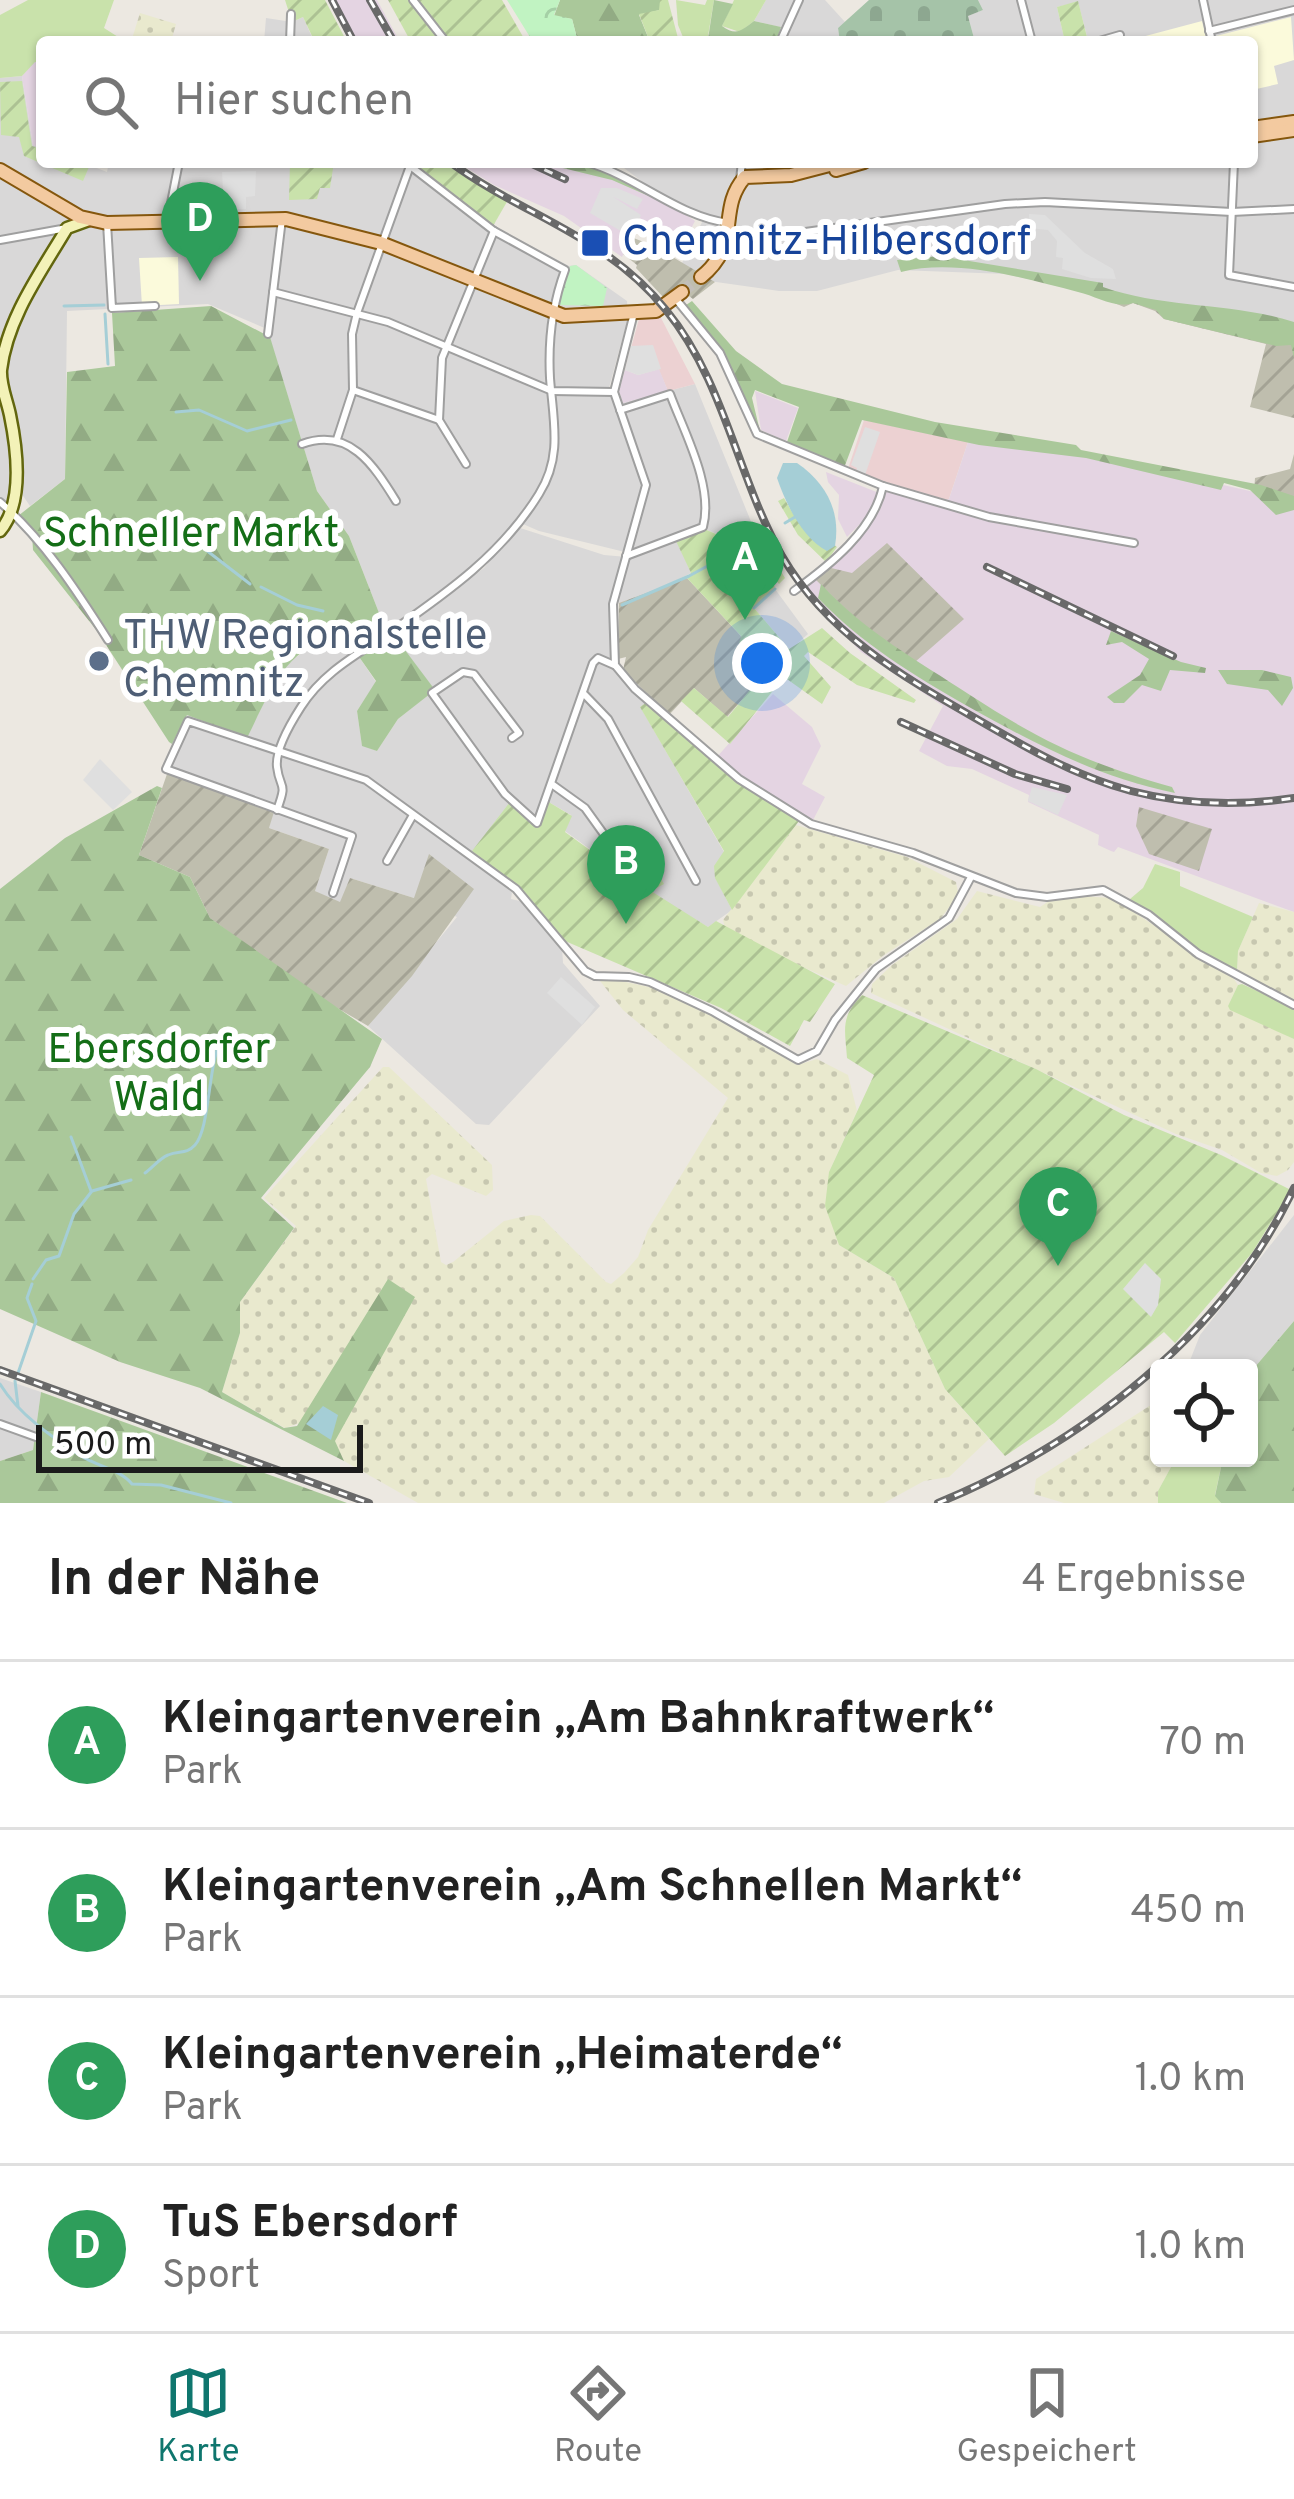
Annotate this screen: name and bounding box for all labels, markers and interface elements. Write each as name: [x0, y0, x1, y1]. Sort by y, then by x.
search box: [36, 36, 1258, 168]
icon: search: [78, 69, 144, 135]
text: Hier suchen: [174, 74, 414, 131]
pin: D: [161, 182, 239, 281]
place label: Chemnitz-Hilbersdorf: [622, 217, 1031, 270]
marker: Chemnitz-Hilbersdorf: [579, 227, 611, 259]
park label: Schneller Markt: [43, 509, 339, 562]
pin: A: [706, 521, 784, 620]
place label: THW Regionalstelle Chemnitz: [123, 611, 487, 712]
your location: [732, 633, 792, 693]
marker: THW Regionalstelle Chemnitz: [86, 648, 112, 674]
pin: B: [587, 825, 665, 924]
park label: Ebersdorfer Wald: [47, 1025, 271, 1126]
pin: C: [1019, 1167, 1097, 1266]
map controls: [1150, 1359, 1258, 1467]
button: locate: [1150, 1359, 1258, 1467]
scale bar: [36, 1419, 363, 1472]
text: 500 m: [54, 1425, 152, 1467]
text: In der Nähe: [48, 1549, 320, 1614]
text: 4 Ergebnisse: [1022, 1557, 1246, 1606]
text: Kleingartenverein „Am Bahnkraftwerk“: [162, 1692, 995, 1749]
text: A: [73, 1720, 101, 1769]
text: 70 m: [1160, 1720, 1246, 1769]
text: Park: [162, 1749, 243, 1798]
text: Kleingartenverein „Am Schnellen Markt“: [162, 1860, 1022, 1917]
text: B: [74, 1888, 100, 1937]
text: 450 m: [1130, 1888, 1246, 1937]
text: Park: [162, 1917, 243, 1966]
text: Kleingartenverein „Heimaterde“: [162, 2028, 843, 2085]
text: C: [75, 2056, 99, 2105]
text: 1.0 km: [1135, 2056, 1246, 2105]
text: Park: [162, 2085, 243, 2134]
text: TuS Ebersdorf: [162, 2196, 458, 2253]
text: D: [73, 2224, 101, 2273]
text: 1.0 km: [1135, 2224, 1246, 2273]
text: Sport: [162, 2253, 260, 2302]
tab: Karte: [157, 2360, 240, 2474]
tab: Route: [554, 2360, 642, 2474]
tab: Gespeichert: [956, 2360, 1137, 2474]

